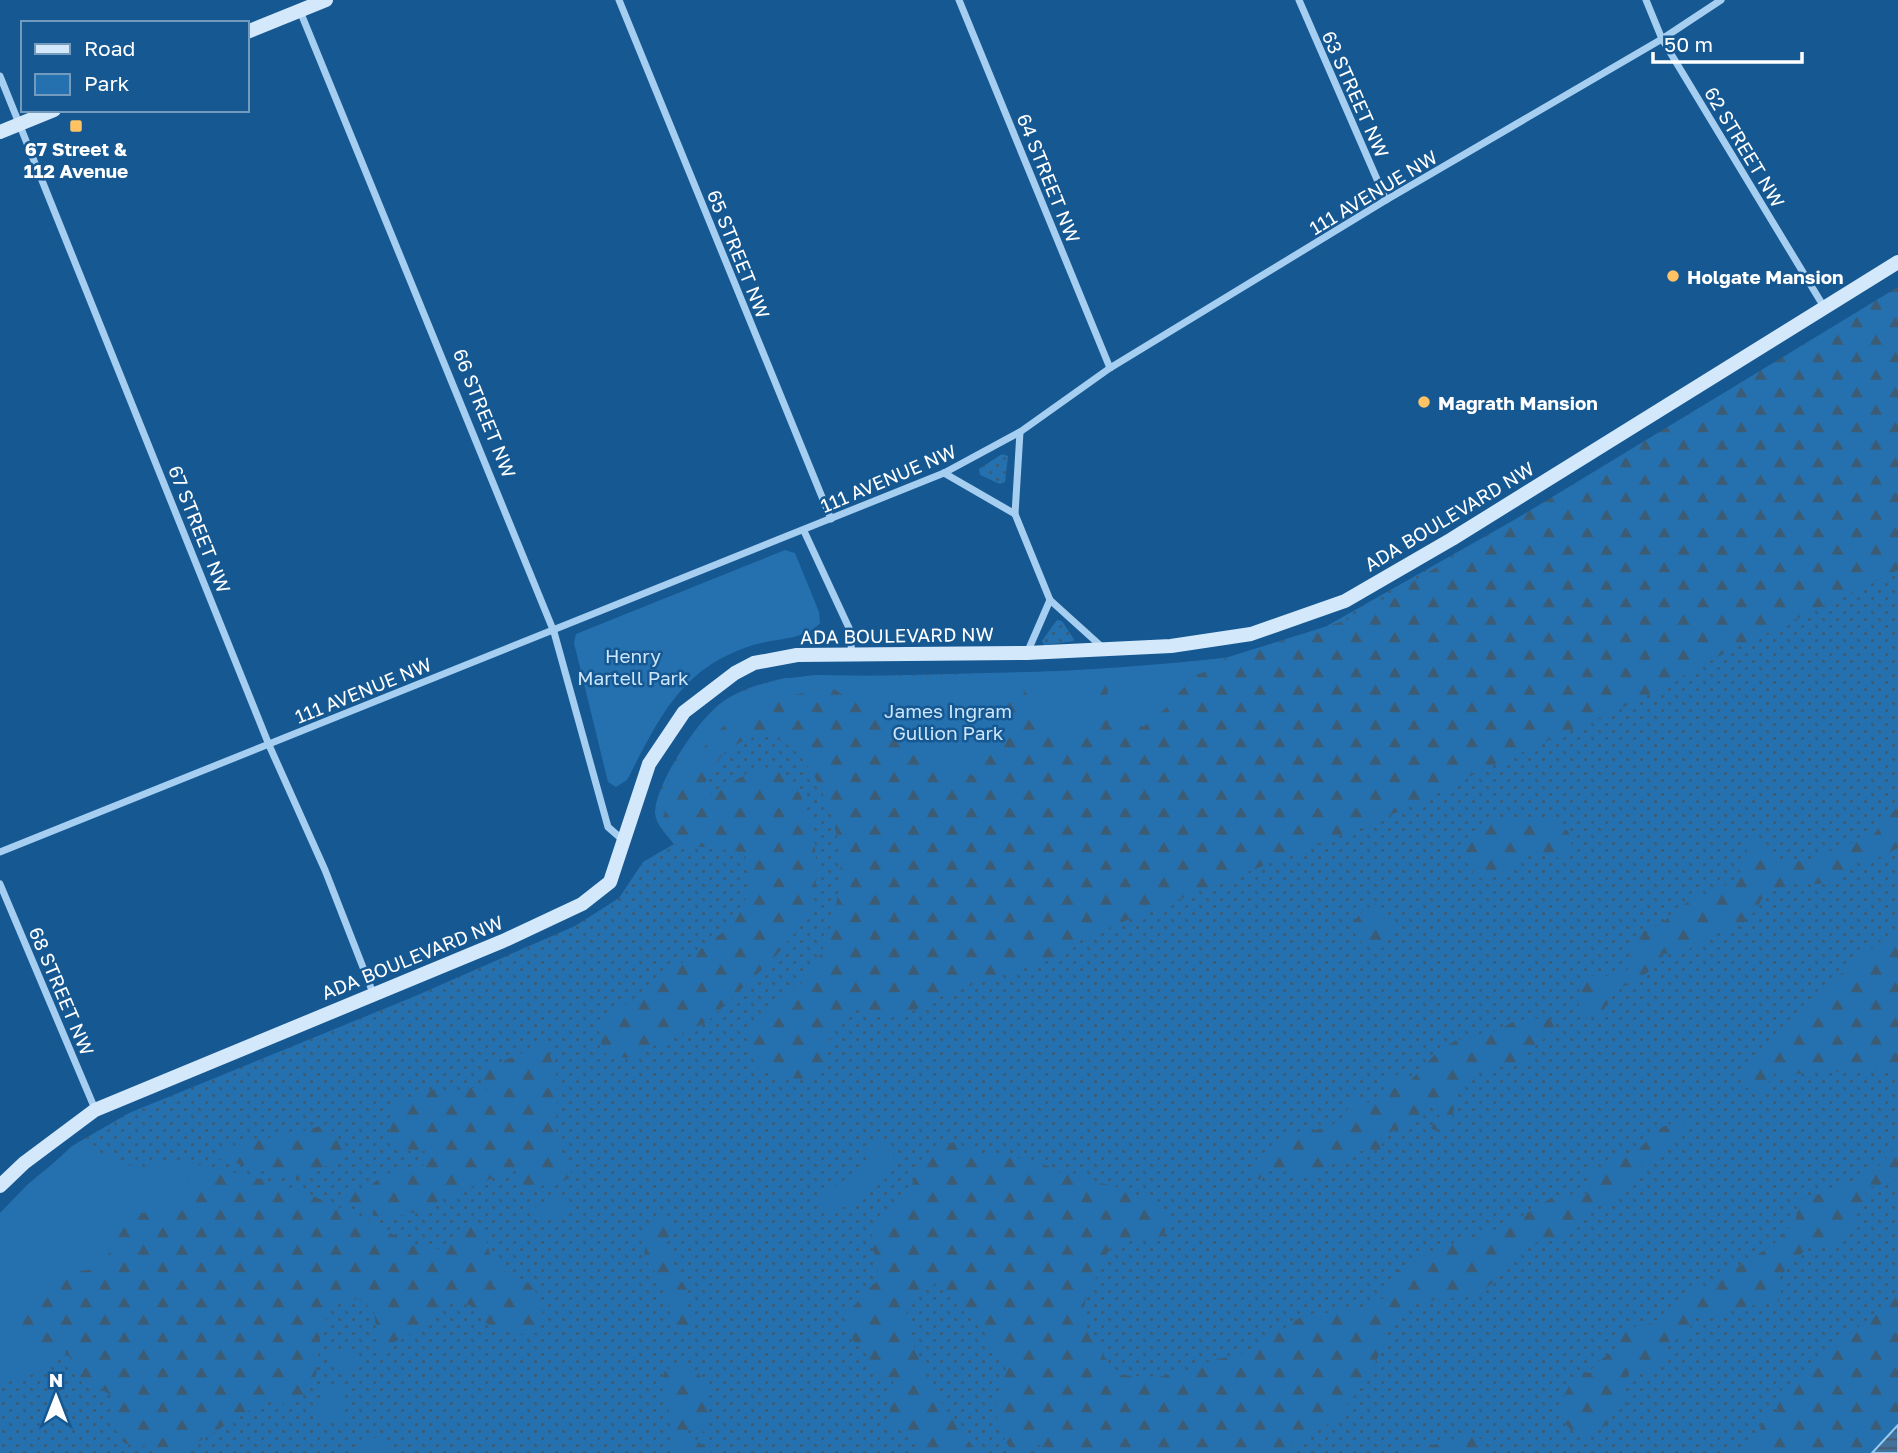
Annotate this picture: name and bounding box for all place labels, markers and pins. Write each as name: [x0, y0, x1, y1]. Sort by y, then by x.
marker: 67 Street & 112 Avenue: [68, 118, 84, 134]
place label: 67 Street & 112 Avenue: [24, 137, 128, 182]
place label: Holgate Mansion: [1687, 265, 1844, 288]
marker: Holgate Mansion: [1665, 268, 1681, 284]
place label: Magrath Mansion: [1438, 391, 1598, 414]
marker: Magrath Mansion: [1416, 394, 1432, 410]

